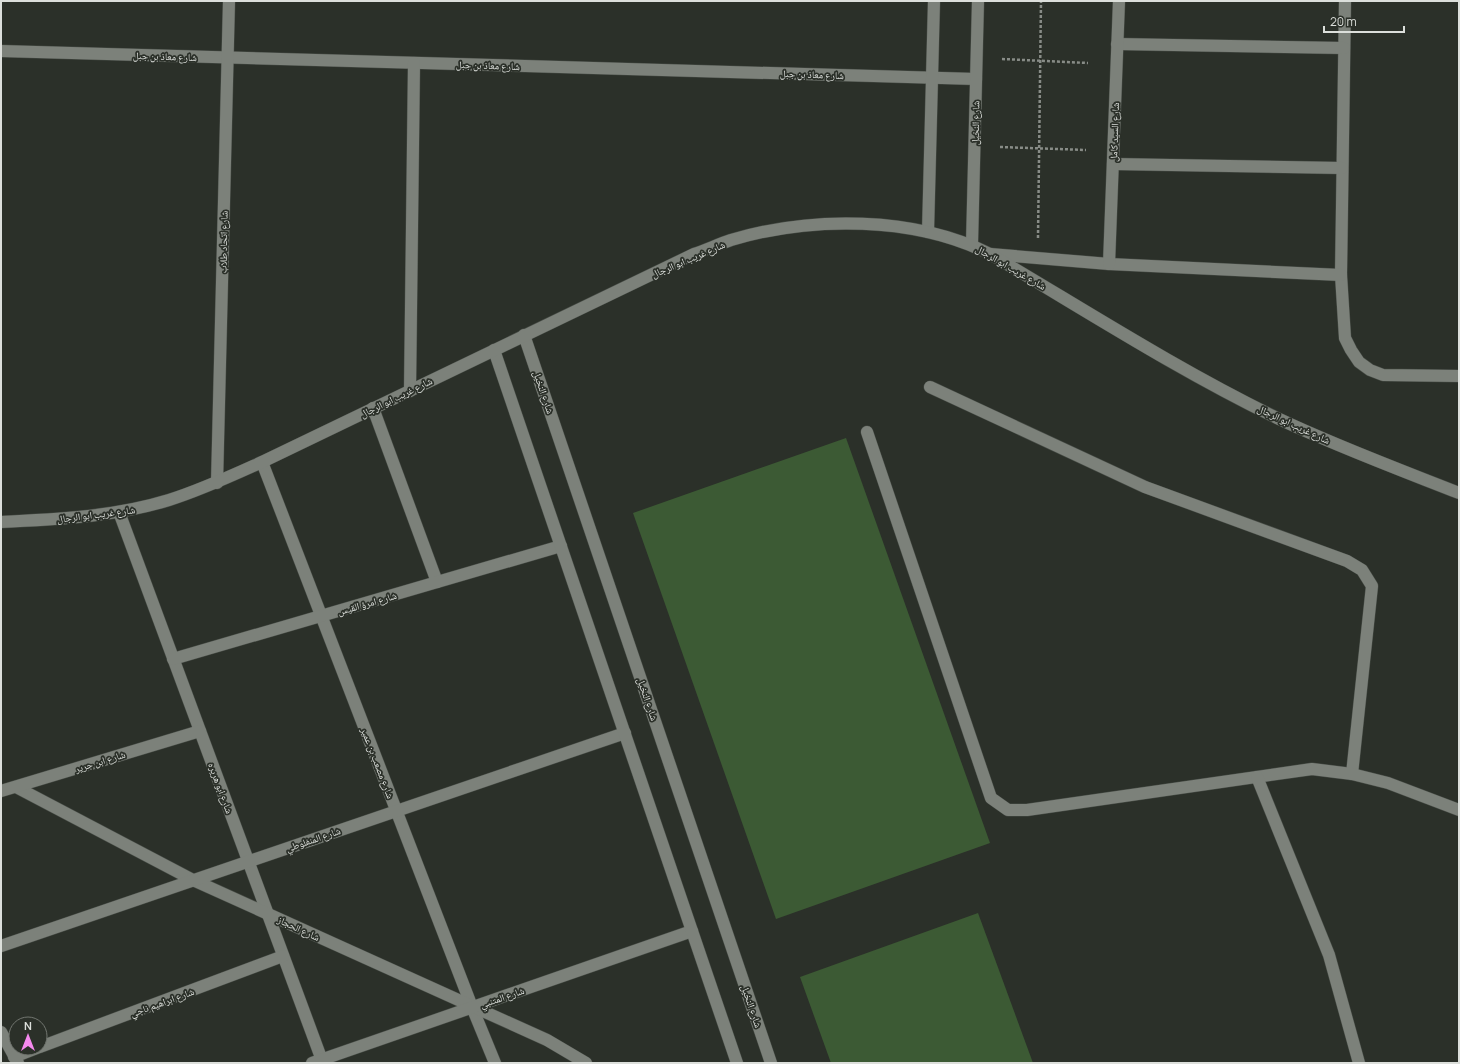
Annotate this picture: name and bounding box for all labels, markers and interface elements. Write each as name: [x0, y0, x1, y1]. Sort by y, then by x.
scale bar: [1324, 8, 1404, 34]
text: 20 m: [1330, 13, 1357, 30]
street label: شارع معاذ بن جبل: [133, 48, 198, 64]
street label: شارع معاذ بن جبل: [456, 57, 521, 73]
street label: شارع معاذ بن جبل: [780, 66, 845, 82]
street label: شارع النخيل: [968, 100, 982, 145]
street label: شارع السيد كامل: [1106, 102, 1122, 162]
street label: شارع اتحاد طلاب: [215, 210, 231, 273]
street label: شارع غريب ابو الرجال: [649, 237, 727, 281]
street label: شارع غريب ابو الرجال: [973, 241, 1049, 293]
street label: شارع النخيل: [530, 369, 558, 416]
street label: شارع غريب ابو الرجال: [357, 373, 435, 421]
street label: شارع غريب ابو الرجال: [1255, 401, 1333, 447]
street label: شارع غريب ابو الرجال: [56, 502, 136, 526]
street label: شارع امرؤ القيس: [336, 588, 399, 618]
street label: شارع النخيل: [634, 676, 662, 723]
street label: شارع مصعب بن عمير: [358, 725, 398, 801]
street label: شارع ابن جرير: [72, 747, 127, 776]
street label: شارع ابو هريره: [205, 760, 237, 816]
street label: شارع المنفلوطي: [284, 823, 343, 856]
street label: شارع الحجاز: [275, 912, 323, 944]
street label: شارع المتنبي: [478, 983, 527, 1013]
street label: شارع النخيل: [738, 983, 766, 1030]
street label: شارع ابراهيم ناجي: [128, 984, 197, 1021]
north arrow: [8, 1016, 48, 1056]
text: N: [24, 1018, 32, 1033]

